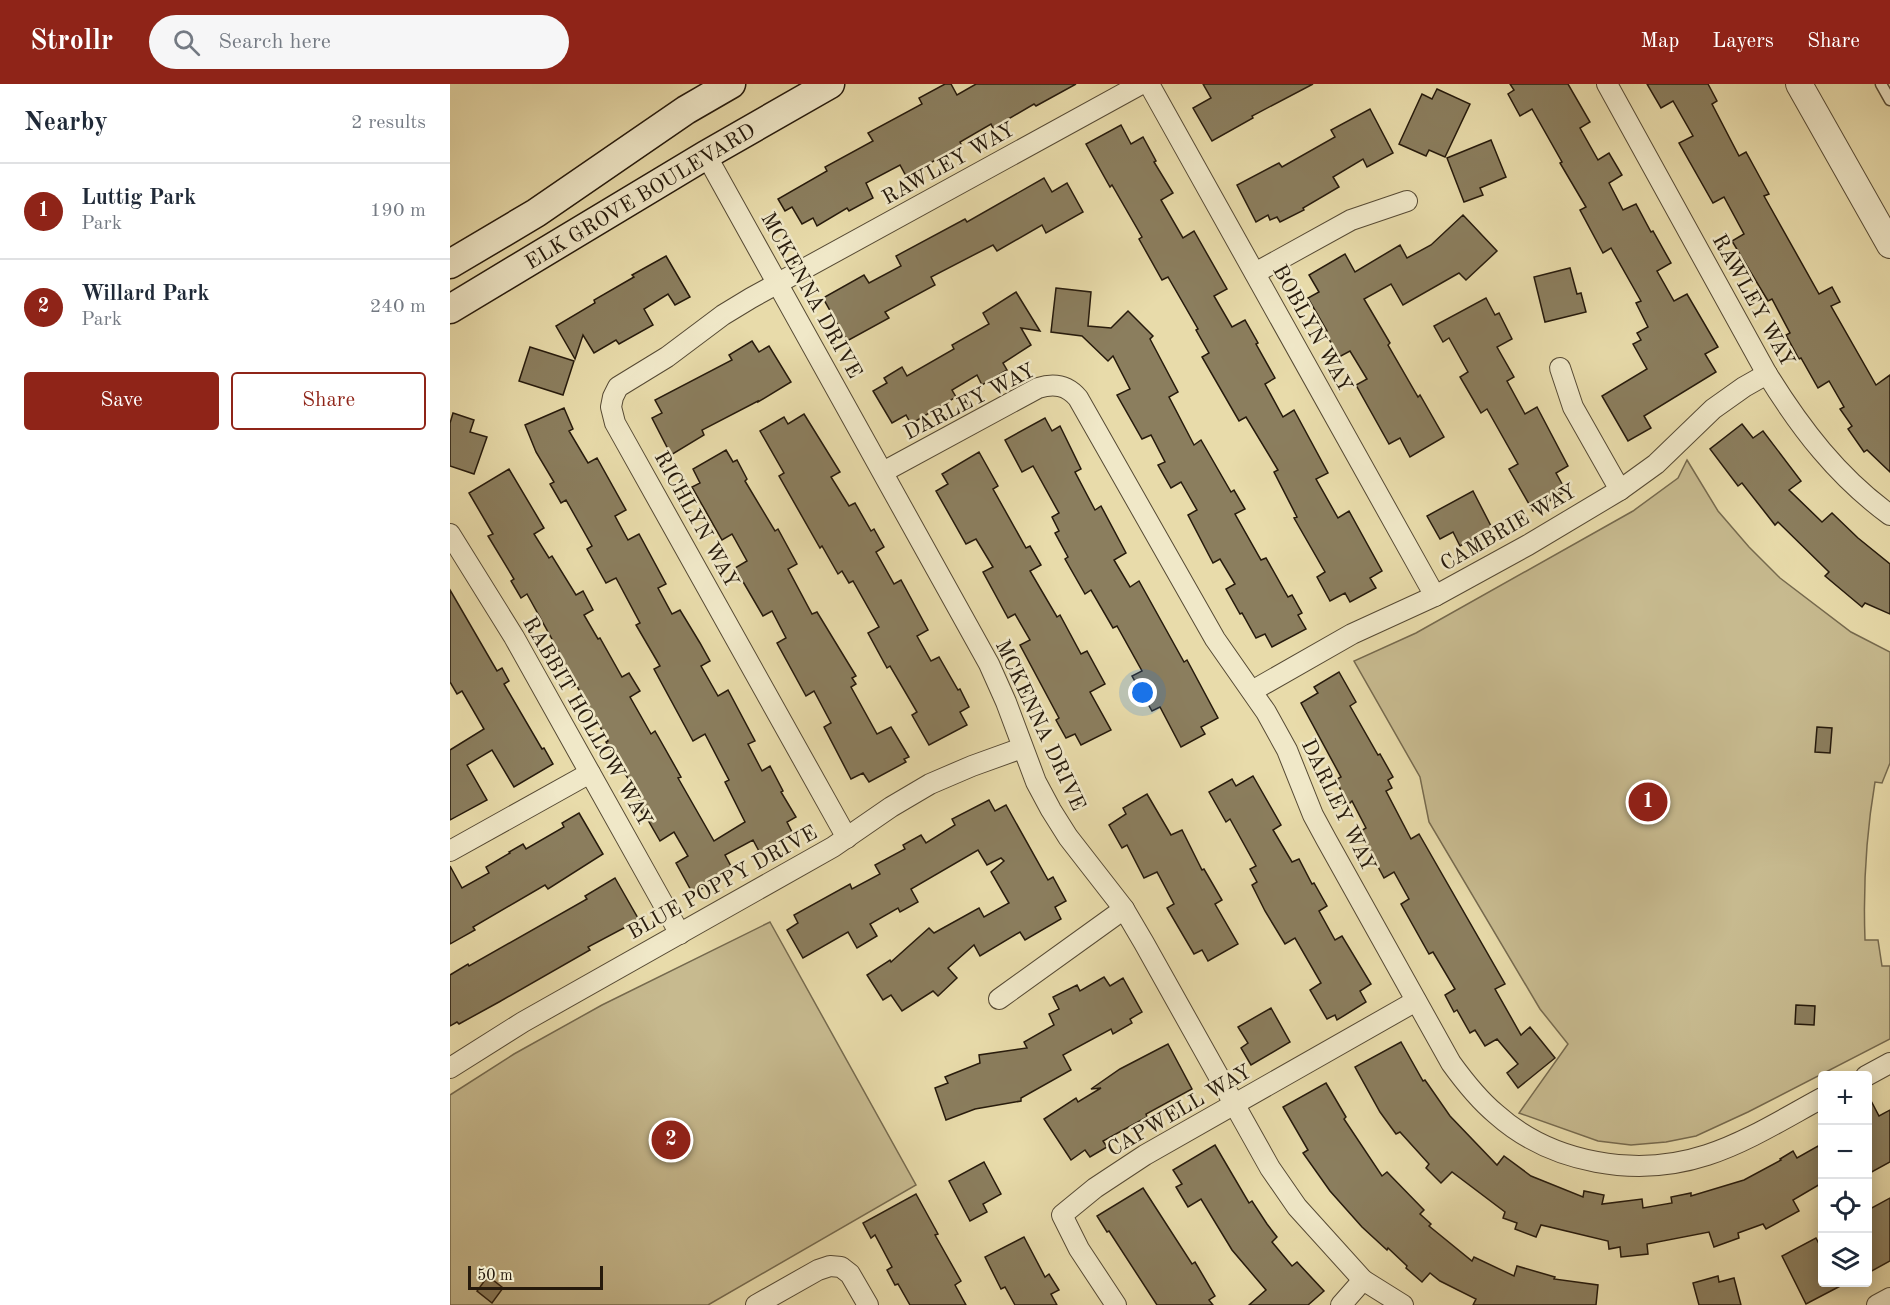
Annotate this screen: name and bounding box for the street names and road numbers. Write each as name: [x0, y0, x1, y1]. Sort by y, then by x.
street label: RAWLEY WAY: [879, 119, 1019, 209]
street label: ELK GROVE BOULEVARD: [522, 120, 759, 274]
street label: MCKENNA DRIVE: [756, 209, 865, 382]
street label: RAWLEY WAY: [1708, 231, 1798, 371]
street label: BOBLYN WAY: [1268, 261, 1355, 396]
street label: DARLEY WAY: [901, 360, 1039, 444]
street label: RICHLYN WAY: [650, 448, 742, 591]
street label: CAMBRIE WAY: [1437, 481, 1580, 576]
street label: RABBIT HOLLOW WAY: [518, 613, 655, 830]
street label: MCKENNA DRIVE: [991, 637, 1088, 814]
street label: DARLEY WAY: [1297, 736, 1379, 875]
street label: BLUE POPPY DRIVE: [624, 822, 821, 944]
street label: CAPWELL WAY: [1104, 1062, 1255, 1161]

